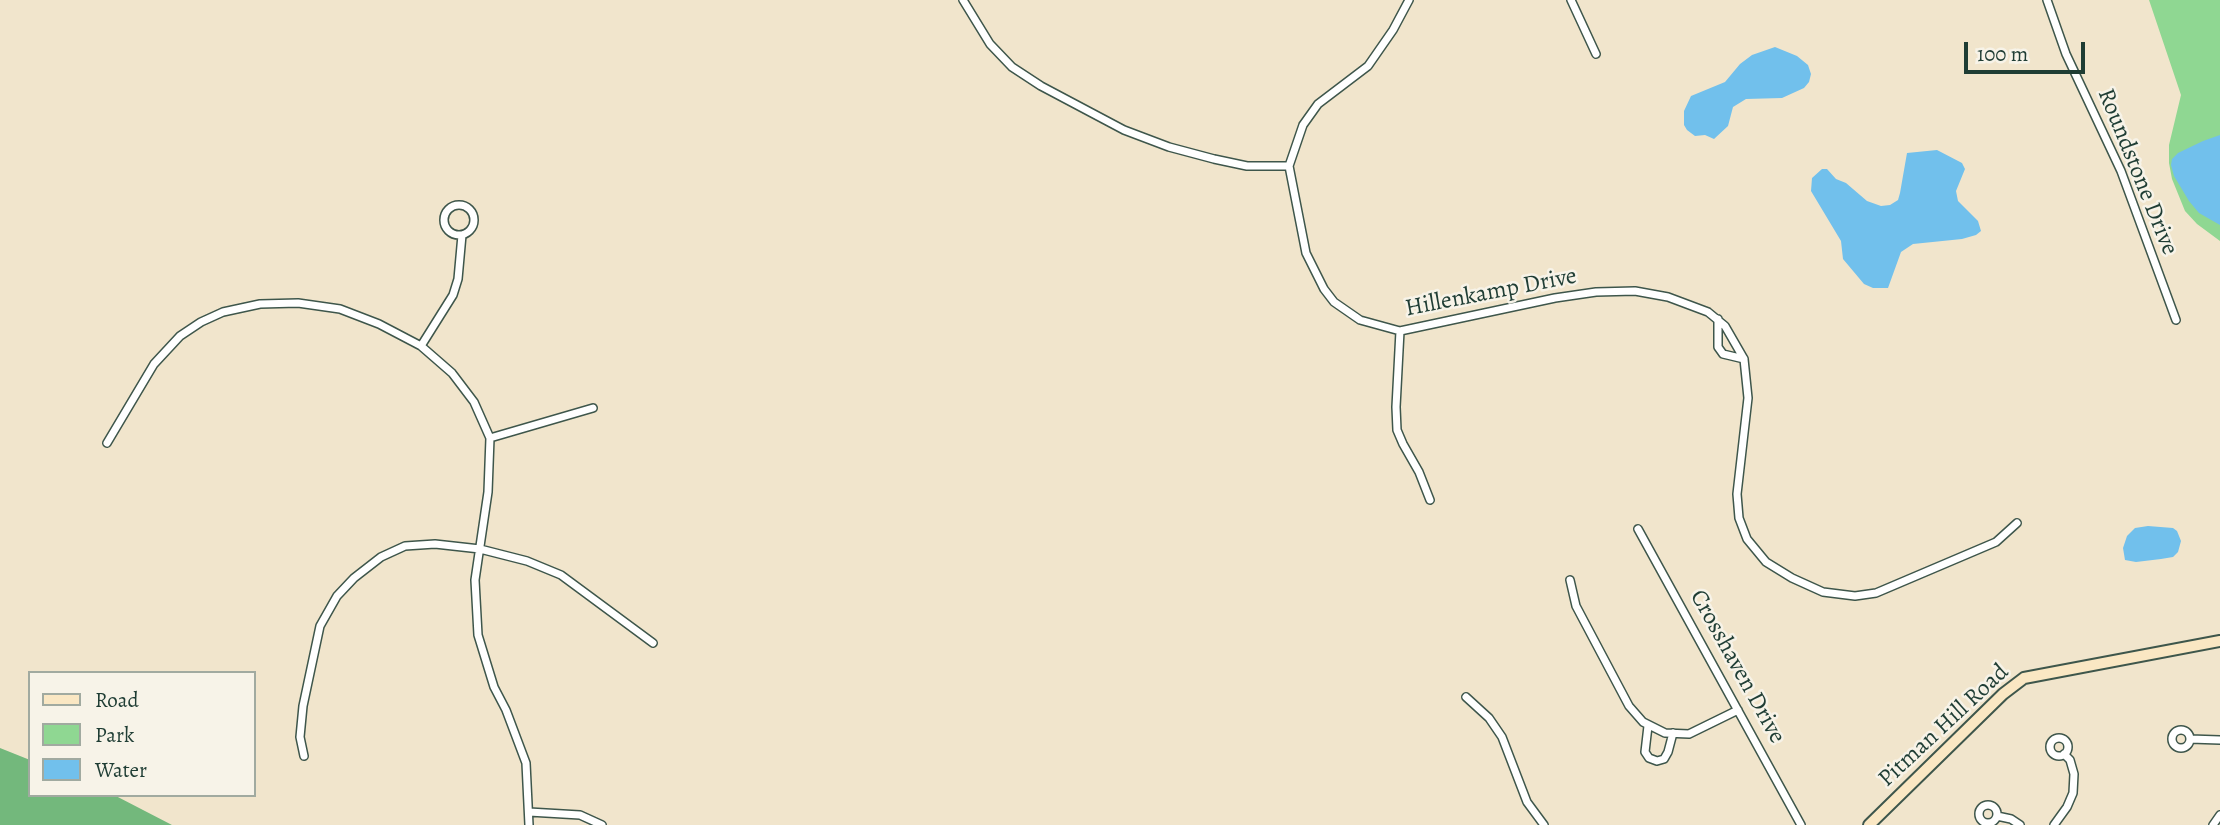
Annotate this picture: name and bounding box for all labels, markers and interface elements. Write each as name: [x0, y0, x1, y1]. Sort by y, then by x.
scale bar: [1968, 28, 2089, 72]
text: 100 m: [1977, 40, 2028, 68]
street label: Roundstone Drive: [2091, 85, 2183, 259]
street label: Hillenkamp Drive: [1403, 262, 1579, 324]
street label: Crosshaven Drive: [1683, 585, 1791, 749]
street label: Pitman Hill Road: [1873, 658, 2015, 794]
legend: [28, 671, 256, 797]
text: Road: [95, 686, 139, 714]
text: Park: [95, 721, 134, 749]
text: Water: [95, 756, 147, 784]

